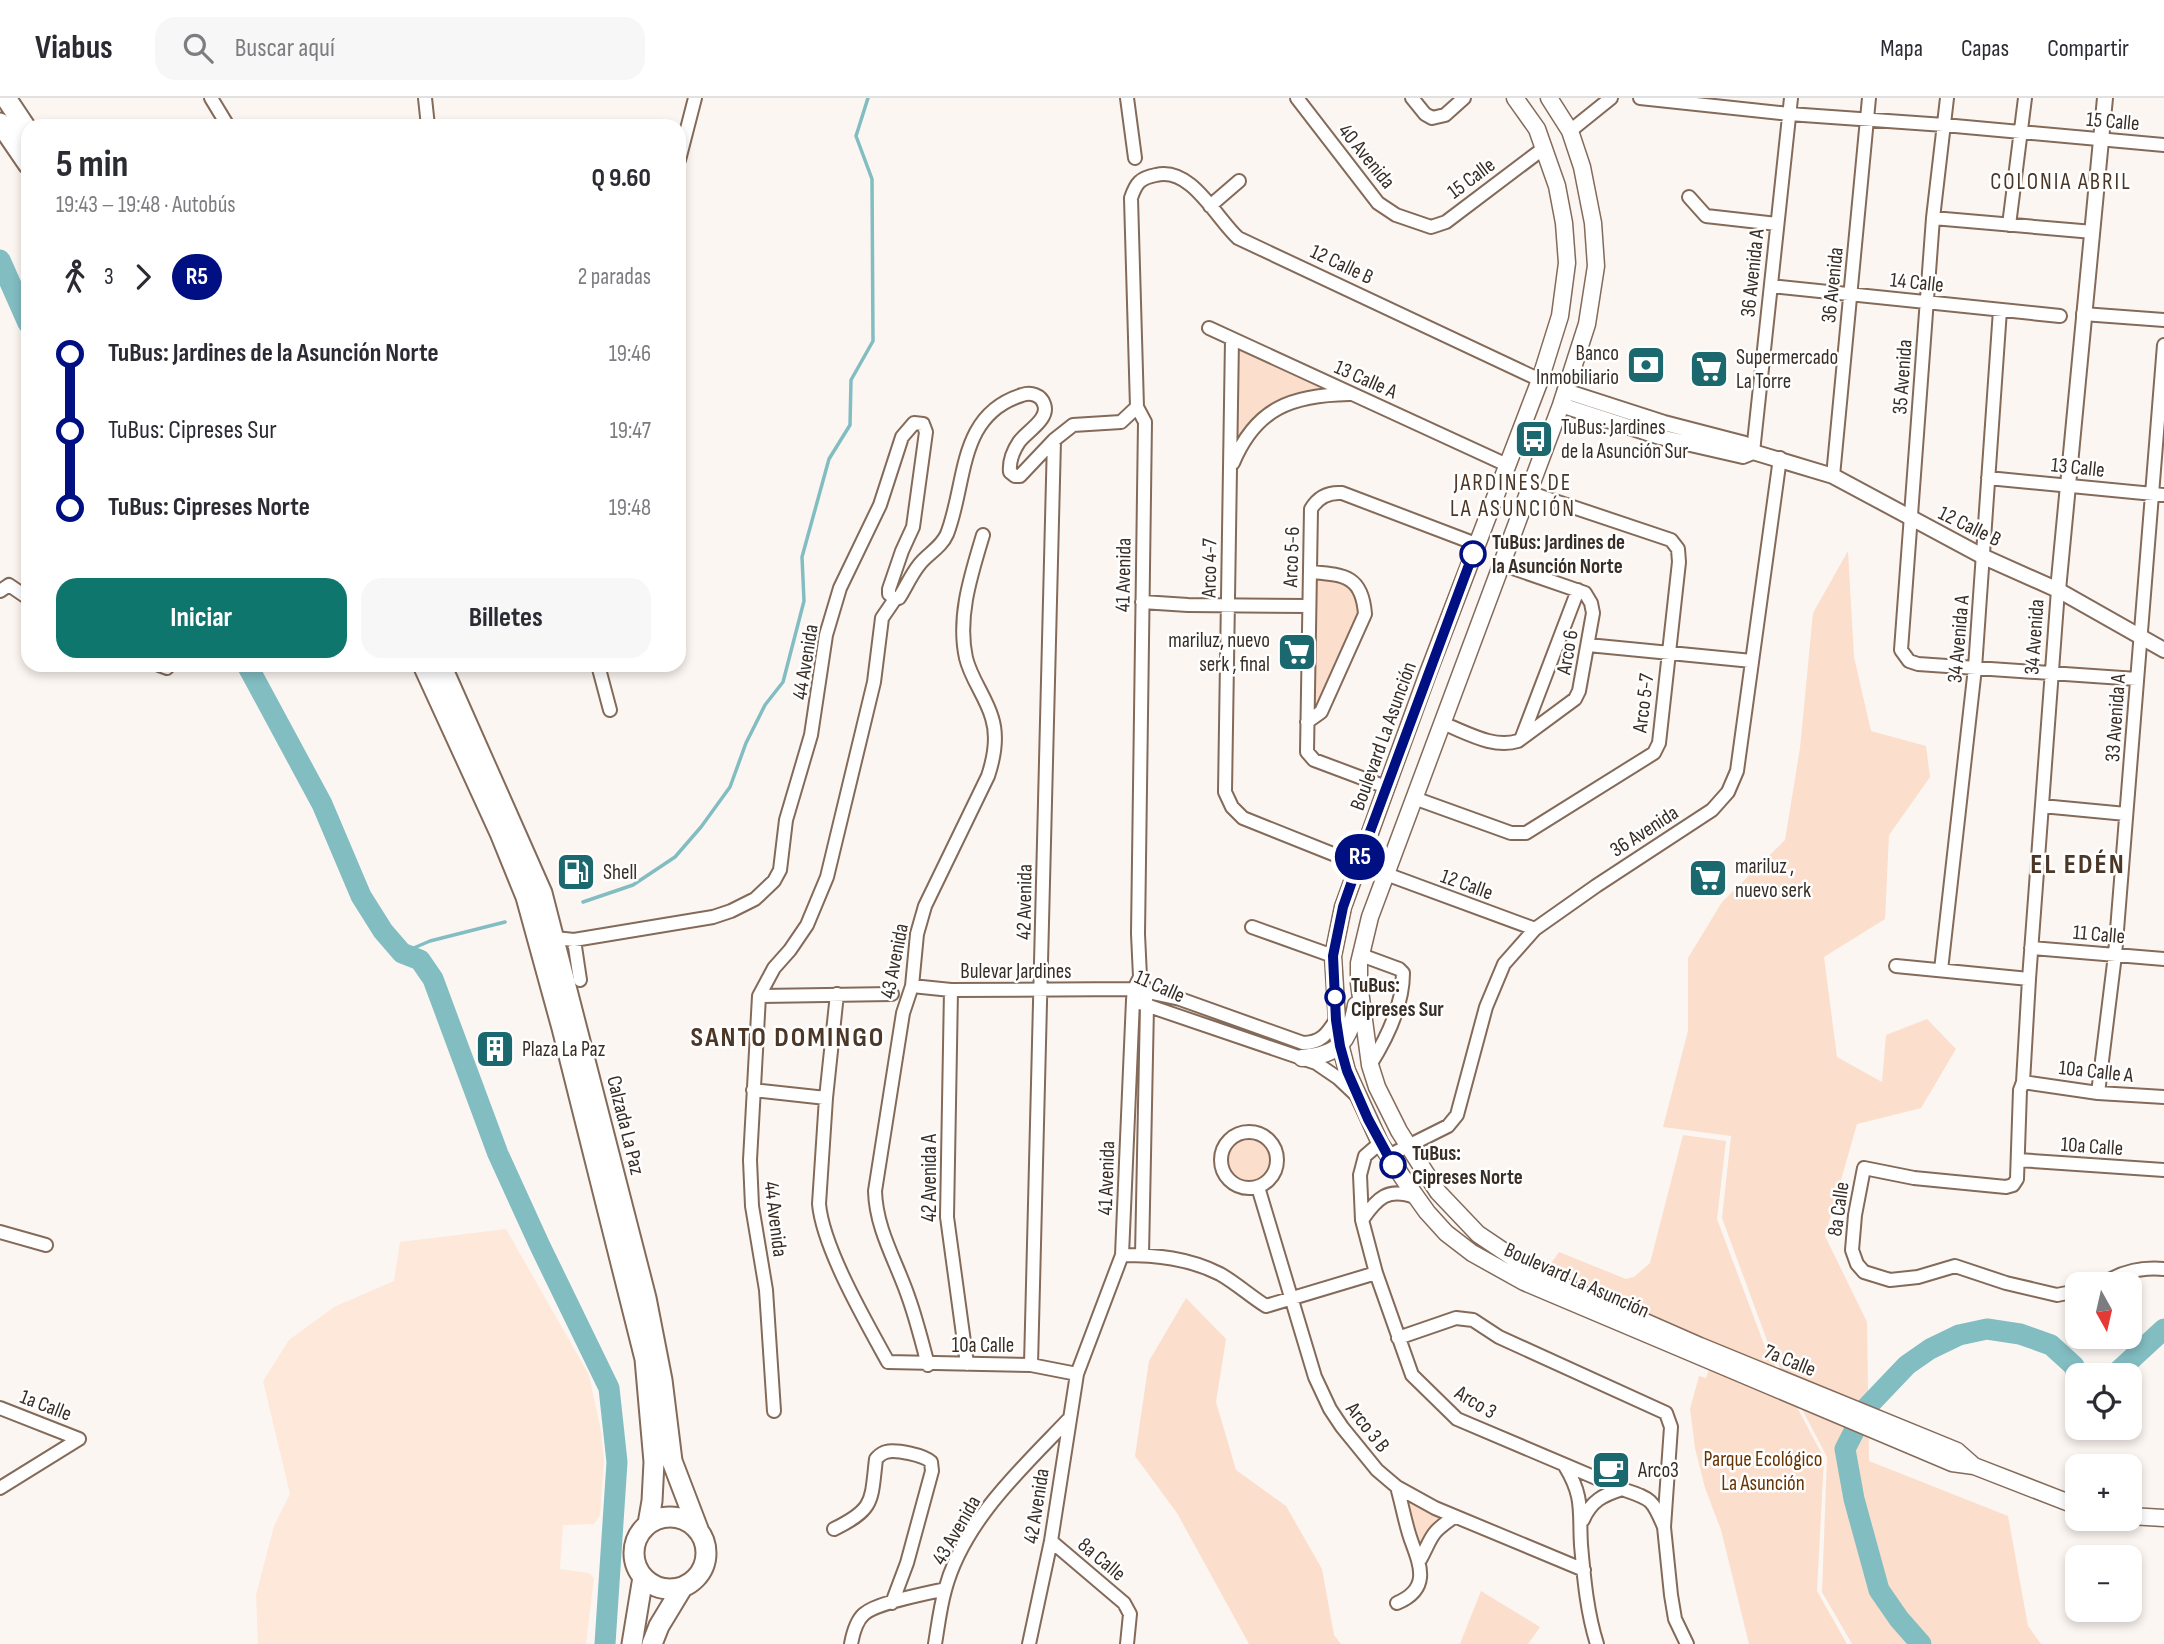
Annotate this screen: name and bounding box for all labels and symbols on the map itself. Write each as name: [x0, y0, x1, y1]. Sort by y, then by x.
street label: 15 Calle: [2085, 107, 2141, 136]
street label: 40 Avenida: [1333, 119, 1400, 194]
street label: 15 Calle: [1443, 152, 1500, 204]
district label: COLONIA ABRIL: [1990, 168, 2132, 196]
street label: 36 Avenida A: [1735, 227, 1770, 318]
street label: 12 Calle B: [1306, 239, 1377, 290]
street label: 36 Avenida: [1816, 246, 1849, 324]
street label: 14 Calle: [1889, 267, 1945, 298]
street label: 35 Avenida: [1887, 339, 1918, 416]
place label: Banco Inmobiliario: [1536, 341, 1619, 390]
bank icon: Banco Inmobiliario: [1625, 344, 1667, 386]
place label: Supermercado La Torre: [1736, 345, 1838, 394]
supermarket icon: Supermercado La Torre: [1688, 348, 1730, 390]
street label: 13 Calle A: [1331, 355, 1402, 405]
place label: TuBus: Jardines de la Asunción Sur: [1561, 415, 1688, 464]
bus stop icon: TuBus: Jardines de la Asunción Sur: [1513, 418, 1555, 460]
street label: 13 Calle: [2050, 452, 2106, 483]
district label: JARDINES DE LA ASUNCIÓN: [1450, 469, 1576, 523]
street label: 12 Calle B: [1934, 501, 2005, 552]
street label: Arco 5-6: [1278, 526, 1305, 589]
place label: TuBus: Jardines de la Asunción Norte: [1492, 530, 1625, 579]
street label: Arco 4-7: [1196, 537, 1223, 599]
street label: 41 Avenida: [1110, 538, 1137, 612]
marker: TuBus: Jardines de la Asunción Norte: [1460, 541, 1486, 567]
street label: 34 Avenida A: [1942, 593, 1975, 684]
street label: 34 Avenida: [2019, 598, 2050, 676]
street label: 44 Avenida: [787, 623, 824, 701]
place label: mariluz, nuevo serk , final: [1168, 628, 1270, 677]
street label: Arco 6: [1551, 628, 1584, 677]
supermarket icon: mariluz, nuevo serk , final: [1276, 631, 1318, 673]
street label: Boulevard La Asunción: [1345, 658, 1422, 814]
street label: Arco 5-7: [1627, 672, 1660, 735]
street label: 33 Avenida A: [2100, 672, 2131, 763]
street label: 36 Avenida: [1606, 800, 1683, 863]
line badge: R5: [1328, 834, 1392, 880]
district label: EL EDÉN: [2030, 848, 2126, 881]
fuel station icon: Shell: [555, 851, 597, 893]
place label: mariluz , nuevo serk: [1735, 854, 1811, 903]
supermarket icon: mariluz , nuevo serk: [1687, 857, 1729, 899]
place label: Shell: [603, 860, 637, 885]
street label: 42 Avenida: [1011, 864, 1038, 940]
street label: 12 Calle: [1437, 864, 1496, 905]
street label: 11 Calle: [2072, 920, 2126, 949]
street label: 43 Avenida: [875, 921, 914, 1001]
street label: Bulevar Jardines: [960, 959, 1072, 984]
street label: 11 Calle: [1131, 964, 1189, 1008]
place label: TuBus: Cipreses Sur: [1351, 973, 1444, 1022]
marker: TuBus: Cipreses Sur: [1325, 987, 1345, 1007]
district label: SANTO DOMINGO: [691, 1021, 885, 1054]
building icon: Plaza La Paz: [474, 1028, 516, 1070]
place label: Plaza La Paz: [522, 1037, 606, 1062]
street label: 10a Calle A: [2058, 1055, 2135, 1088]
street label: Calzada La Paz: [601, 1073, 650, 1178]
street label: 10a Calle: [2060, 1132, 2124, 1161]
street label: 42 Avenida A: [917, 1133, 942, 1222]
street label: 41 Avenida: [1093, 1140, 1120, 1216]
place label: TuBus: Cipreses Norte: [1412, 1141, 1523, 1190]
marker: TuBus: Cipreses Norte: [1380, 1152, 1406, 1178]
street label: 44 Avenida: [758, 1180, 793, 1258]
street label: 8a Calle: [1822, 1180, 1855, 1238]
street label: Boulevard La Asunción: [1500, 1237, 1653, 1324]
north arrow: [2065, 1272, 2142, 1349]
street label: 10a Calle: [952, 1333, 1014, 1358]
street label: 7a Calle: [1760, 1339, 1819, 1382]
street label: Arco 3: [1449, 1380, 1501, 1425]
street label: 1a Calle: [17, 1384, 75, 1427]
street label: Arco 3 B: [1340, 1396, 1395, 1457]
park label: Parque Ecológico La Asunción: [1703, 1447, 1823, 1496]
cafe icon: Arco3: [1590, 1449, 1632, 1491]
place label: Arco3: [1637, 1458, 1679, 1483]
street label: 42 Avenida: [1018, 1467, 1055, 1545]
street label: 43 Avenida: [927, 1491, 986, 1569]
street label: 8a Calle: [1073, 1532, 1131, 1587]

